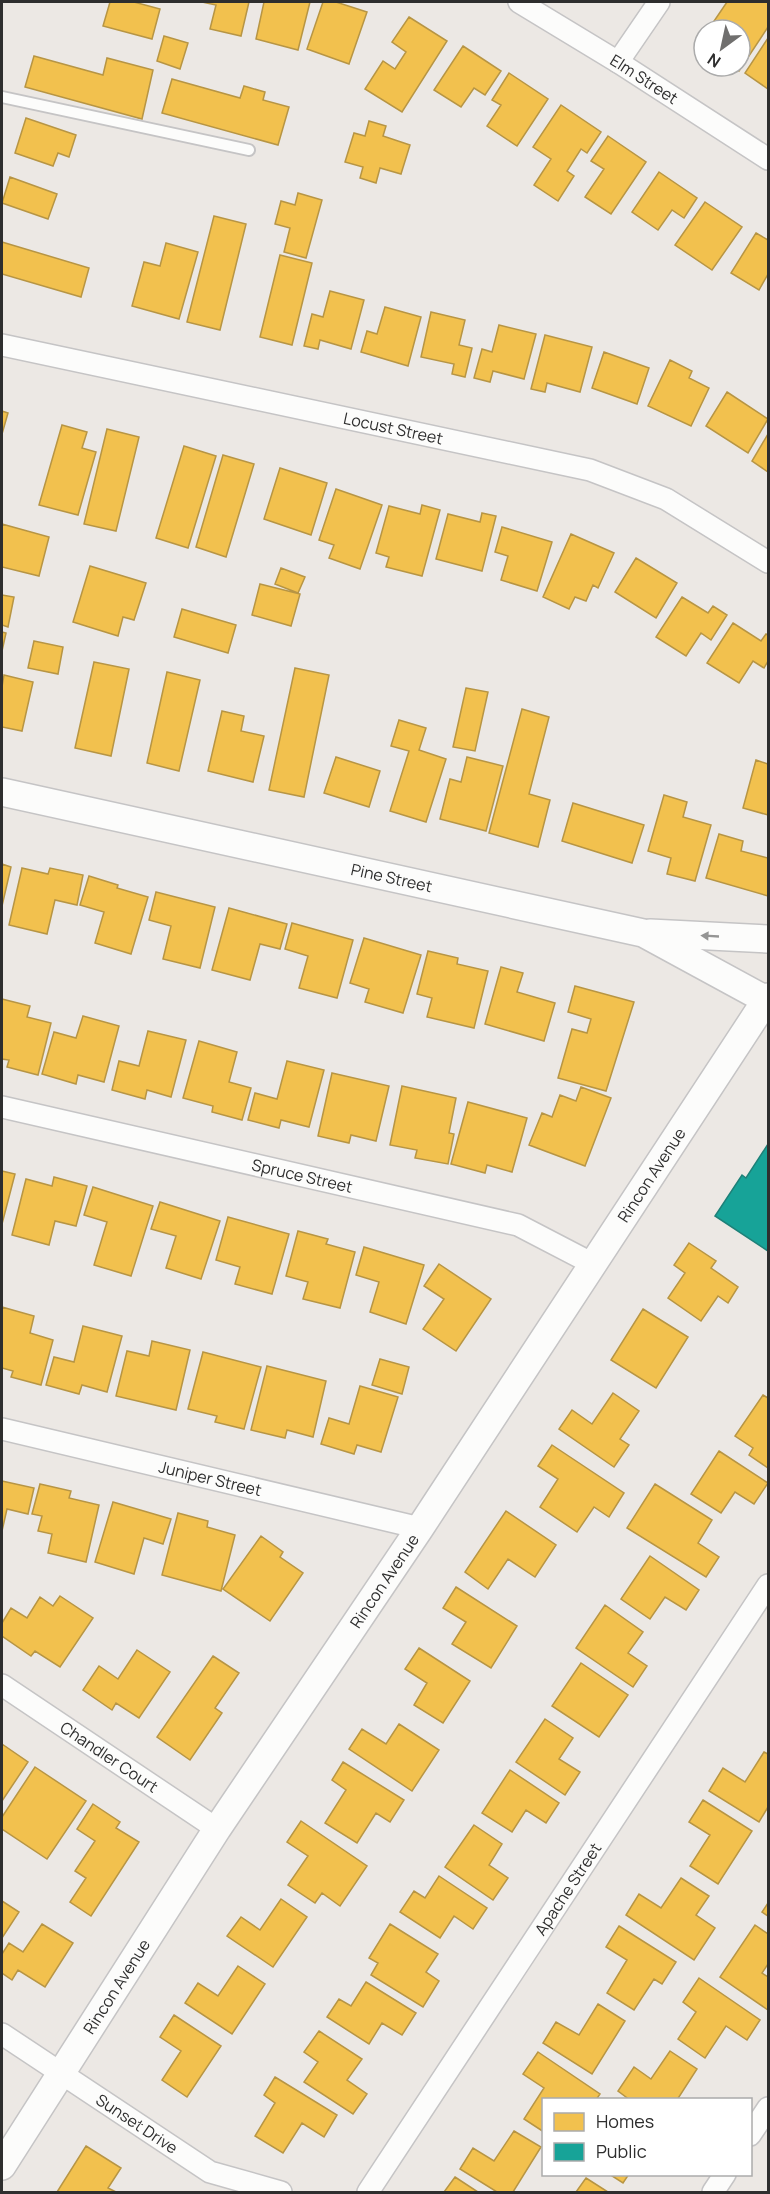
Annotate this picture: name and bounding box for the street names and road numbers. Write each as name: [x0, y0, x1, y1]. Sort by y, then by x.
street label: Elm Street: [606, 49, 682, 109]
street label: Locust Street: [342, 407, 445, 449]
street label: Pine Street: [349, 858, 434, 897]
street label: Rincon Avenue: [612, 1123, 690, 1226]
street label: Spruce Street: [250, 1153, 355, 1198]
street label: Juniper Street: [157, 1456, 264, 1501]
street label: Rincon Avenue: [345, 1530, 424, 1632]
street label: Chandler Court: [56, 1716, 162, 1798]
street label: Apache Street: [529, 1838, 606, 1939]
street label: Rincon Avenue: [78, 1935, 155, 2038]
street label: Sunset Drive: [92, 2088, 182, 2159]

